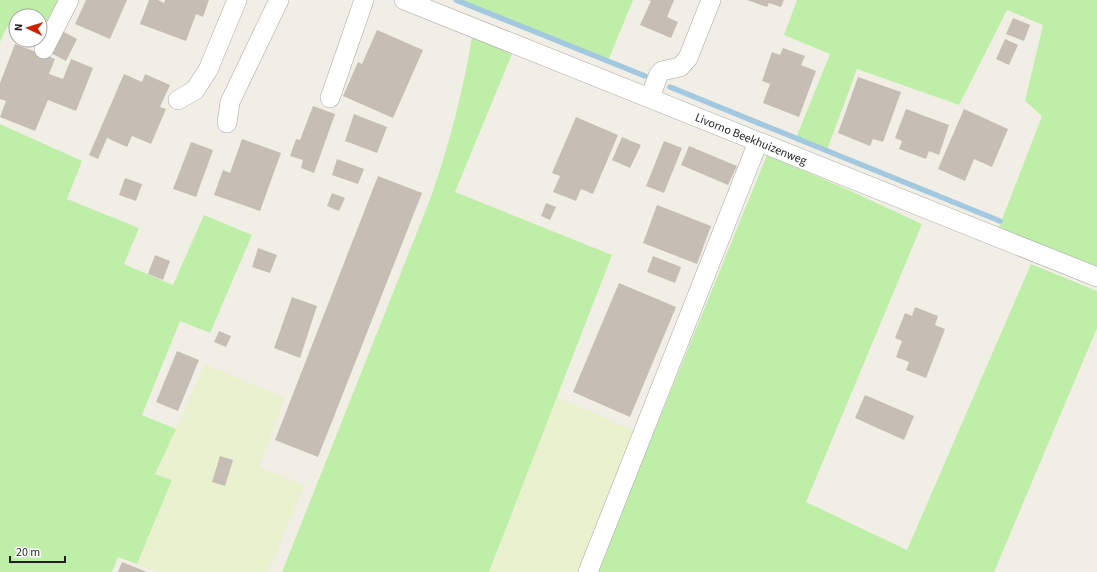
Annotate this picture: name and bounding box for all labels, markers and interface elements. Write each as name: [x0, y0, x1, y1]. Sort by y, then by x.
north arrow: [8, 8, 48, 48]
text: N: [11, 23, 26, 32]
street label: Livorno Beekhuizenweg: [692, 109, 809, 170]
scale bar: [10, 538, 65, 564]
text: 20 m: [16, 544, 40, 561]

